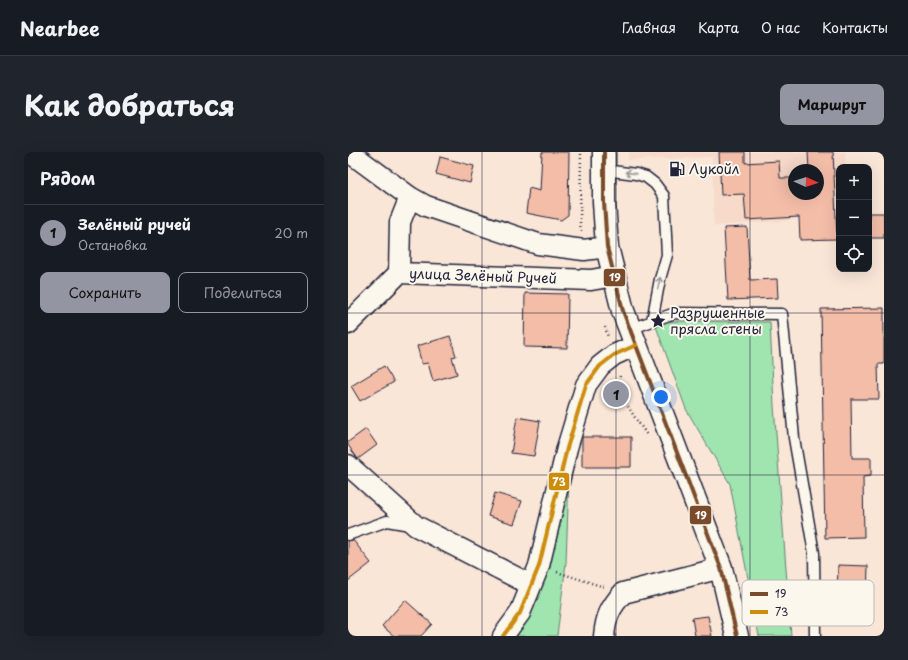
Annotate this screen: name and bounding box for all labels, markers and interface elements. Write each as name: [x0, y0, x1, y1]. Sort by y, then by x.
text: Nearbee: [20, 14, 100, 42]
text: Главная: [622, 17, 676, 38]
text: Карта: [698, 17, 739, 38]
text: О нас: [761, 17, 800, 38]
text: Контакты: [822, 17, 888, 38]
text: Как добраться: [24, 83, 235, 126]
button: Маршрут: [780, 84, 884, 125]
place label: Лукойл: [689, 158, 739, 179]
fuel station icon: Лукойл: [668, 160, 686, 178]
north arrow: [788, 164, 824, 200]
map controls: [836, 164, 872, 272]
button: +: [836, 164, 872, 200]
text: Рядом: [40, 165, 95, 191]
one-way arrow: [625, 169, 638, 177]
button: −: [836, 200, 872, 236]
text: Зелёный ручей: [78, 212, 191, 235]
text: 1: [50, 223, 56, 242]
text: 20 m: [274, 223, 308, 242]
text: Остановка: [78, 235, 147, 254]
button: locate: [836, 236, 872, 272]
street label: улица Зелёный Ручей: [409, 262, 557, 289]
line badge: 19: [603, 268, 626, 287]
text: 19: [609, 268, 621, 285]
button: Сохранить: [40, 272, 170, 313]
button: Поделиться: [178, 272, 308, 313]
one-way arrow: [656, 277, 664, 290]
place label: Разрушенные прясла стены: [670, 302, 765, 339]
place icon: Разрушенные прясла стены: [649, 312, 667, 330]
pin: 1: [603, 379, 629, 409]
your location: [651, 387, 671, 407]
line badge: 73: [548, 472, 570, 491]
text: 73: [552, 473, 566, 490]
line badge: 19: [689, 505, 712, 525]
text: 19: [695, 506, 707, 523]
legend: [742, 580, 874, 626]
text: 19: [775, 585, 786, 602]
text: 73: [775, 603, 788, 620]

